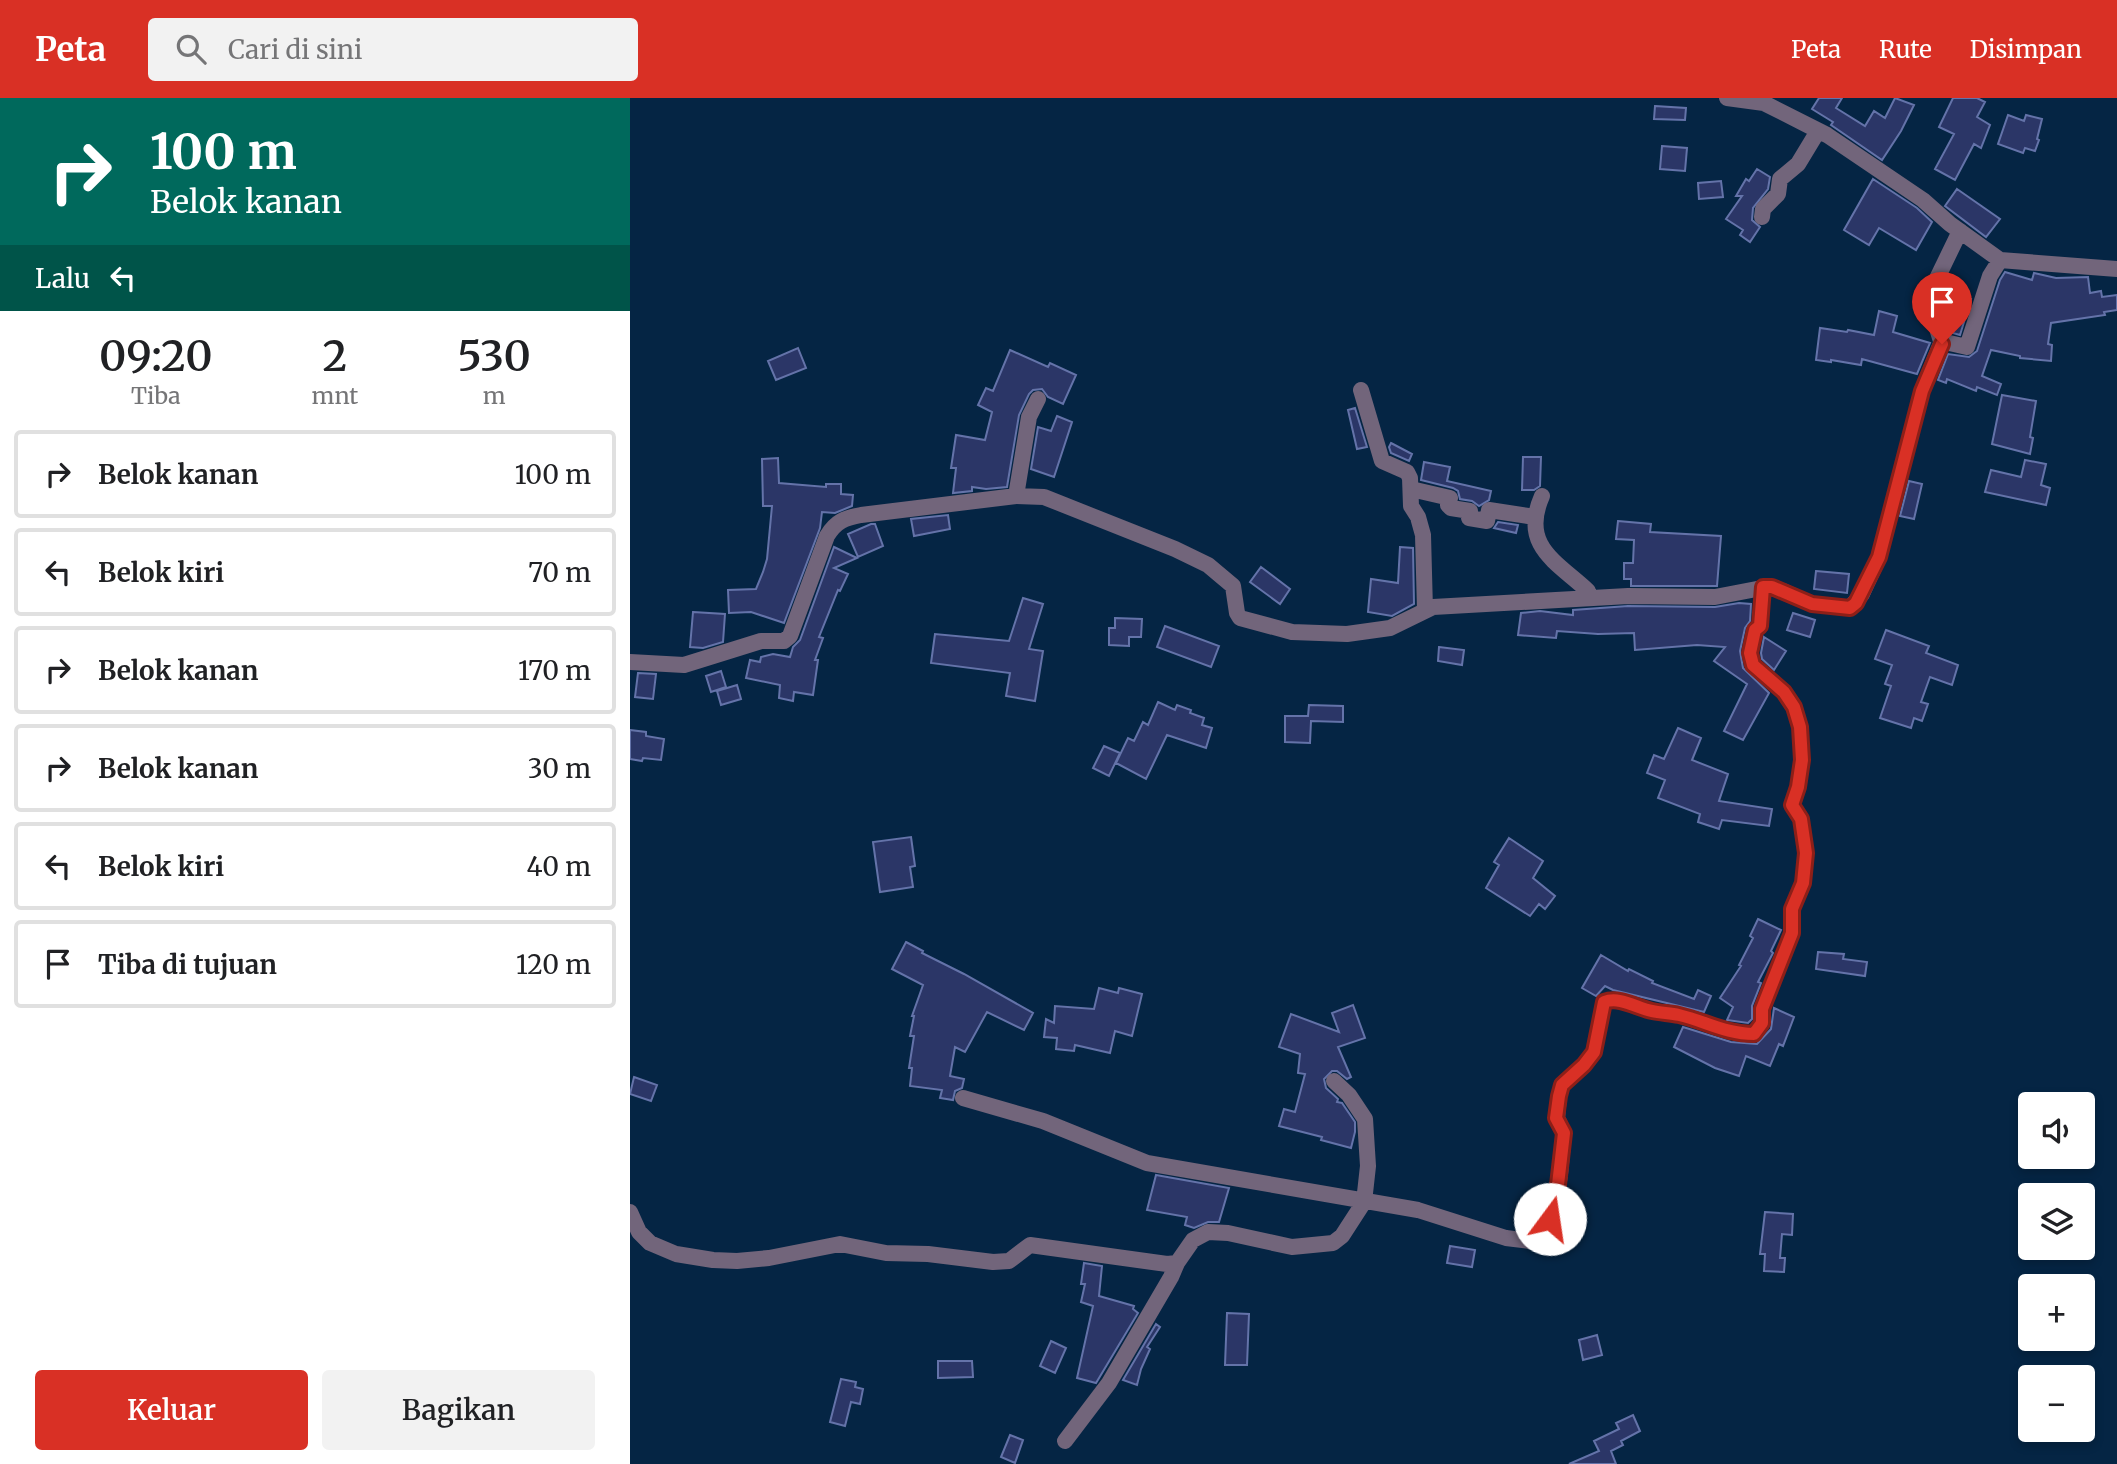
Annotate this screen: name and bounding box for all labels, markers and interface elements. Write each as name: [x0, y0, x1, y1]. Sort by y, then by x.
search box: [148, 18, 638, 81]
text: Peta: [35, 29, 106, 70]
icon: search: [172, 30, 210, 68]
text: Cari di sini: [228, 33, 362, 66]
text: Peta: [1791, 34, 1841, 65]
text: Rute: [1879, 34, 1932, 65]
text: Disimpan: [1970, 34, 2082, 65]
text: 100 m: [150, 121, 297, 182]
icon: right: [35, 126, 126, 217]
text: Belok kanan: [150, 182, 342, 222]
icon: left: [104, 259, 142, 297]
text: Lalu: [35, 262, 90, 295]
pin: [1912, 272, 1972, 344]
icon: arrive: [1923, 283, 1961, 321]
text: 09:20: [99, 330, 213, 382]
text: 2: [323, 330, 347, 382]
text: 530: [457, 330, 531, 382]
text: Tiba: [131, 381, 181, 410]
text: mnt: [312, 381, 358, 410]
text: m: [483, 381, 506, 410]
icon: right: [39, 455, 77, 493]
text: Belok kanan: [98, 458, 258, 491]
text: 100 m: [515, 458, 591, 491]
icon: left: [39, 553, 77, 591]
text: Belok kiri: [98, 556, 224, 589]
text: 70 m: [528, 556, 591, 589]
icon: right: [39, 651, 77, 689]
text: Belok kanan: [98, 654, 258, 687]
text: 170 m: [518, 654, 591, 687]
icon: right: [39, 749, 77, 787]
text: Belok kanan: [98, 752, 258, 785]
text: 30 m: [528, 752, 591, 785]
icon: left: [39, 847, 77, 885]
text: Belok kiri: [98, 850, 224, 883]
text: 40 m: [527, 850, 591, 883]
icon: arrive: [39, 945, 77, 983]
text: Tiba di tujuan: [98, 948, 277, 981]
text: 120 m: [516, 948, 591, 981]
map controls: [2018, 1092, 2095, 1442]
button: sound: [2018, 1092, 2095, 1169]
position arrow: [1513, 1182, 1587, 1256]
button: layers: [2018, 1183, 2095, 1260]
button: +: [2018, 1274, 2095, 1351]
button: −: [2018, 1365, 2095, 1442]
button: Keluar: [35, 1370, 308, 1450]
button: Bagikan: [322, 1370, 595, 1450]

